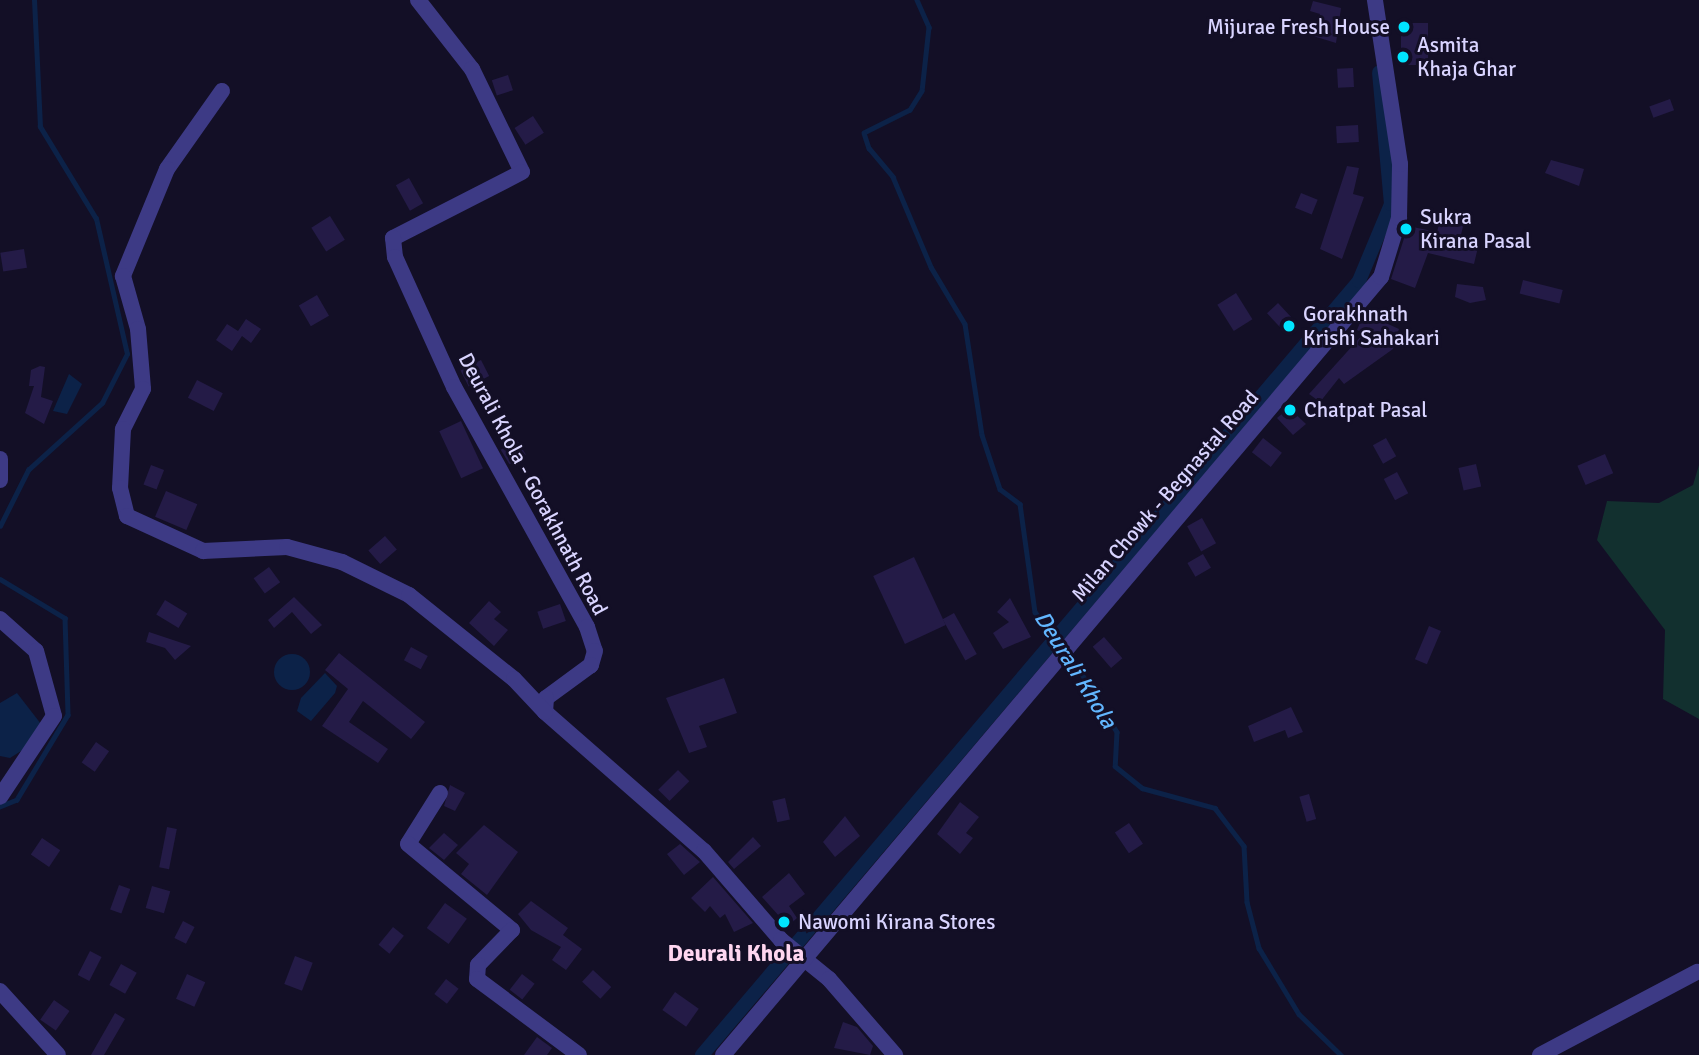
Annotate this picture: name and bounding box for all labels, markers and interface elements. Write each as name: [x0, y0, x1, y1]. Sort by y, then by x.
place label: Mijurae Fresh House: [1207, 14, 1390, 40]
marker: Mijurae Fresh House: [1396, 19, 1412, 35]
place label: Asmita Khaja Ghar: [1417, 32, 1516, 82]
marker: Asmita Khaja Ghar: [1395, 49, 1411, 65]
place label: Sukra Kirana Pasal: [1420, 204, 1531, 254]
marker: Sukra Kirana Pasal: [1398, 221, 1414, 237]
place label: Gorakhnath Krishi Sahakari: [1303, 301, 1440, 351]
marker: Gorakhnath Krishi Sahakari: [1281, 318, 1297, 334]
street label: Deurali Khola - Gorakhnath Road: [453, 349, 613, 619]
street label: Milan Chowk - Begnastal Road: [1066, 385, 1264, 607]
place label: Chatpat Pasal: [1304, 397, 1427, 423]
marker: Chatpat Pasal: [1282, 402, 1298, 418]
water label: Deurali Khola: [1028, 606, 1122, 734]
place label: Nawomi Kirana Stores: [798, 909, 995, 935]
marker: Nawomi Kirana Stores: [776, 914, 792, 930]
district label: Deurali Khola: [668, 940, 804, 968]

